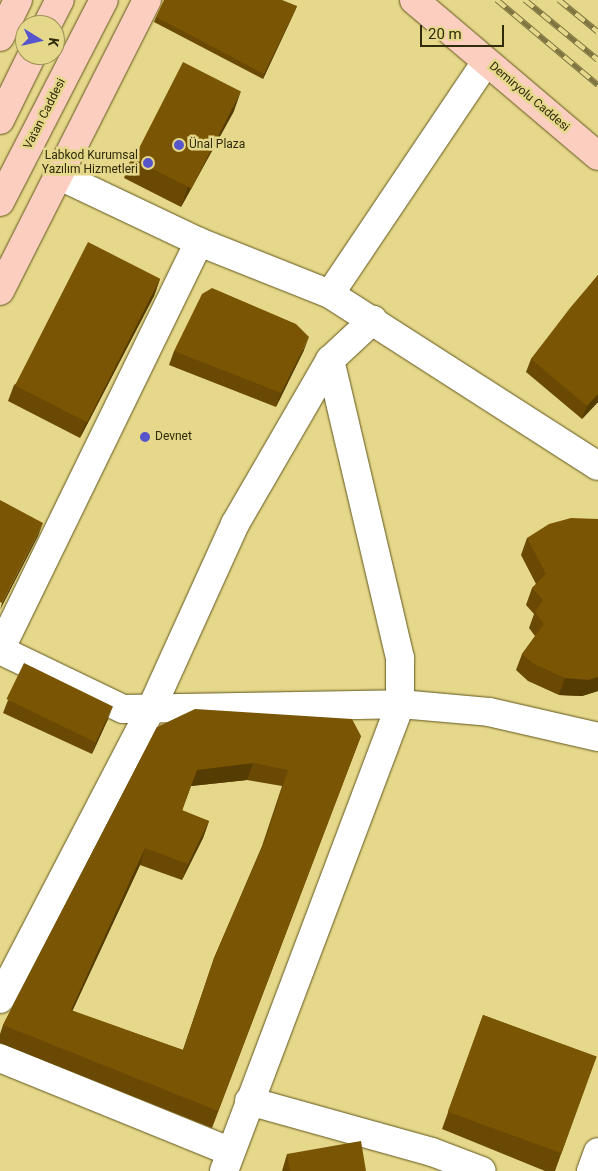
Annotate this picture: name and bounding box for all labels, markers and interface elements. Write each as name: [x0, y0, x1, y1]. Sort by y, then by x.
north arrow: [15, 15, 65, 65]
scale bar: [423, 15, 507, 47]
text: 20 m: [428, 25, 462, 43]
text: K: [45, 37, 62, 48]
street label: Demiryolu Caddesi: [486, 59, 572, 135]
street label: Vatan Caddesi: [21, 76, 69, 152]
place label: Ünal Plaza: [189, 138, 245, 152]
marker: Ünal Plaza: [173, 139, 185, 151]
place label: Labkod Kurumsal Yazılım Hizmetleri: [42, 149, 138, 177]
marker: Labkod Kurumsal Yazılım Hizmetleri: [142, 157, 154, 169]
place label: Devnet: [155, 430, 192, 444]
marker: Devnet: [139, 431, 151, 443]

